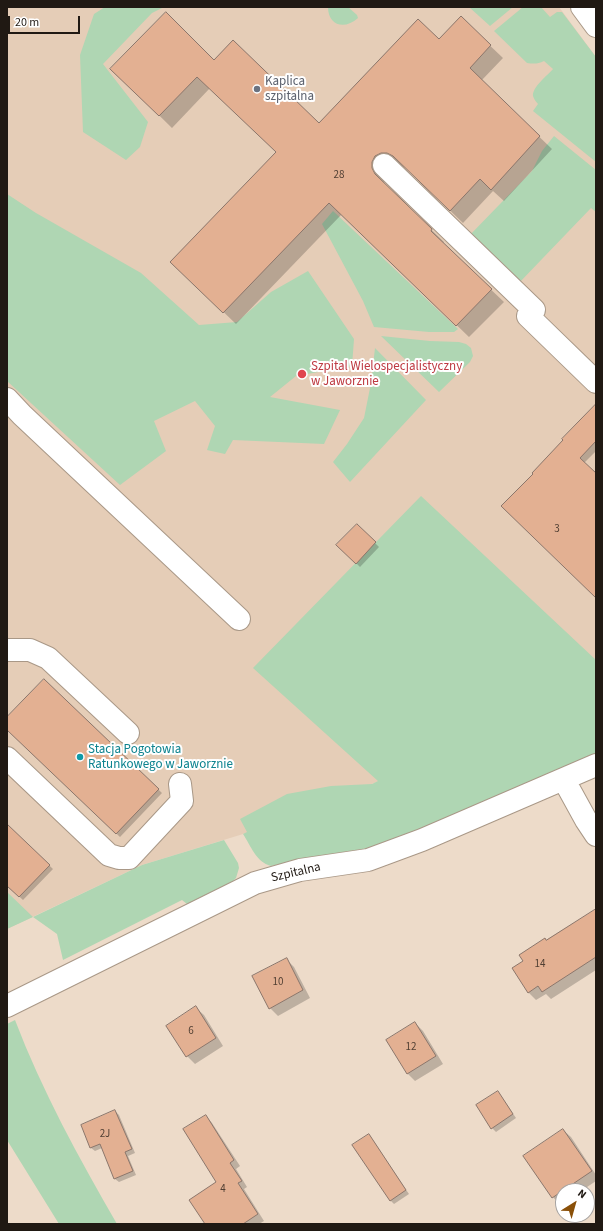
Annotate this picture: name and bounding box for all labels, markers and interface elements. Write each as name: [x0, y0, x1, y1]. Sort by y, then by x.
scale bar: [10, 8, 82, 34]
text: 20 m: [15, 14, 39, 31]
place label: Kaplica szpitalna: [265, 74, 314, 105]
marker: Kaplica szpitalna: [252, 84, 262, 94]
house number: 28: [334, 169, 344, 183]
place label: Szpital Wielospecjalistyczny w Jaworznie: [311, 359, 462, 390]
marker: Szpital Wielospecjalistyczny w Jaworznie: [296, 368, 308, 380]
house number: 3: [554, 523, 560, 537]
place label: Stacja Pogotowia Ratunkowego w Jaworznie: [88, 742, 233, 773]
marker: Stacja Pogotowia Ratunkowego w Jaworznie: [75, 752, 85, 762]
street label: Szpitalna: [270, 860, 322, 886]
house number: 14: [535, 958, 545, 972]
house number: 10: [273, 976, 283, 990]
house number: 6: [188, 1025, 194, 1039]
house number: 12: [406, 1041, 416, 1055]
house number: 2J: [100, 1128, 110, 1142]
house number: 4: [220, 1183, 226, 1197]
north arrow: [555, 1183, 595, 1223]
text: N: [574, 1186, 589, 1202]

